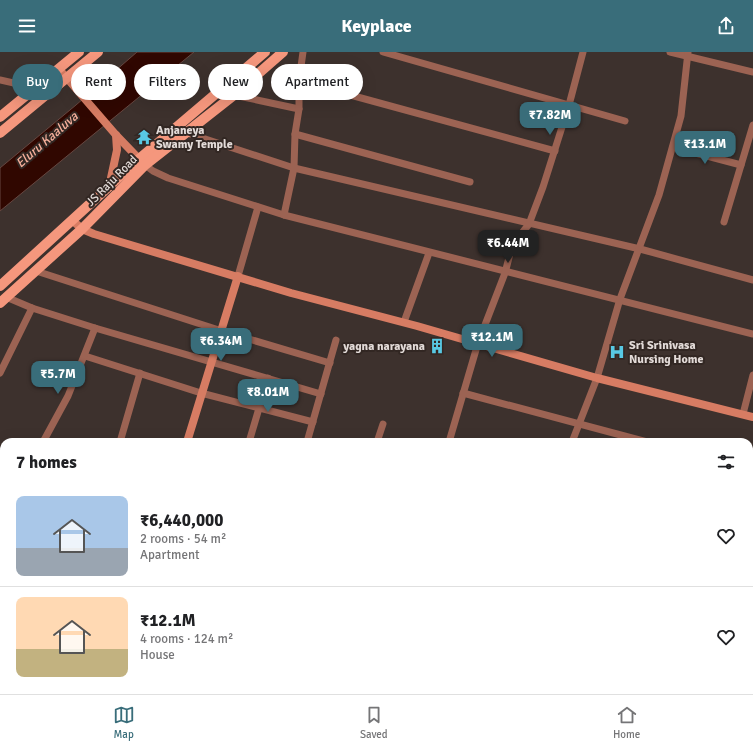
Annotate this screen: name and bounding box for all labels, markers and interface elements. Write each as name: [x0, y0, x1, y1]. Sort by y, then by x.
icon: menu: [16, 15, 38, 37]
text: Keyplace: [341, 15, 412, 37]
icon: share: [715, 15, 737, 37]
chip: Buy: [12, 64, 63, 100]
chip: Rent: [71, 64, 126, 100]
chip: Filters: [134, 64, 200, 100]
chip: New: [208, 64, 263, 100]
chip: Apartment: [271, 64, 363, 100]
pin: ₹7.82M: [517, 102, 583, 136]
text: ₹7.82M: [529, 107, 571, 123]
water label: Eluru Kaaluva: [13, 108, 82, 171]
place label: Anjaneya Swamy Temple: [156, 123, 233, 152]
temple icon: Anjaneya Swamy Temple: [135, 128, 153, 146]
pin: ₹13.1M: [672, 131, 738, 165]
text: ₹13.1M: [684, 136, 726, 152]
street label: JS Raju Road: [83, 152, 141, 210]
pin: ₹6.44M: [475, 230, 541, 264]
text: ₹6.44M: [487, 235, 529, 251]
pin: ₹12.1M: [459, 324, 525, 358]
pin: ₹6.34M: [188, 328, 254, 362]
text: ₹12.1M: [471, 329, 513, 345]
text: ₹6.34M: [200, 333, 242, 349]
building icon: yagna narayana: [428, 337, 446, 355]
place label: Sri Srinivasa Nursing Home: [629, 338, 703, 367]
place label: yagna narayana: [342, 339, 425, 354]
hospital icon: Sri Srinivasa Nursing Home: [608, 343, 626, 361]
pin: ₹5.7M: [30, 361, 86, 395]
text: ₹5.7M: [40, 366, 76, 382]
pin: ₹8.01M: [235, 379, 301, 413]
text: ₹8.01M: [247, 384, 289, 400]
icon: filters: [715, 451, 737, 473]
text: 7 homes: [16, 452, 77, 473]
text: ₹6,440,000: [140, 510, 223, 531]
icon: home: [48, 512, 96, 560]
icon: heart: [715, 525, 737, 547]
text: 2 rooms · 54 m²: [140, 531, 226, 547]
text: Apartment: [140, 547, 200, 563]
text: ₹12.1M: [140, 610, 196, 631]
icon: home: [48, 613, 96, 661]
icon: heart: [715, 626, 737, 648]
text: 4 rooms · 124 m²: [140, 631, 233, 647]
text: House: [140, 647, 175, 663]
tab: Map: [113, 704, 135, 741]
tab: Saved: [360, 704, 388, 741]
tab: Home: [613, 704, 640, 741]

